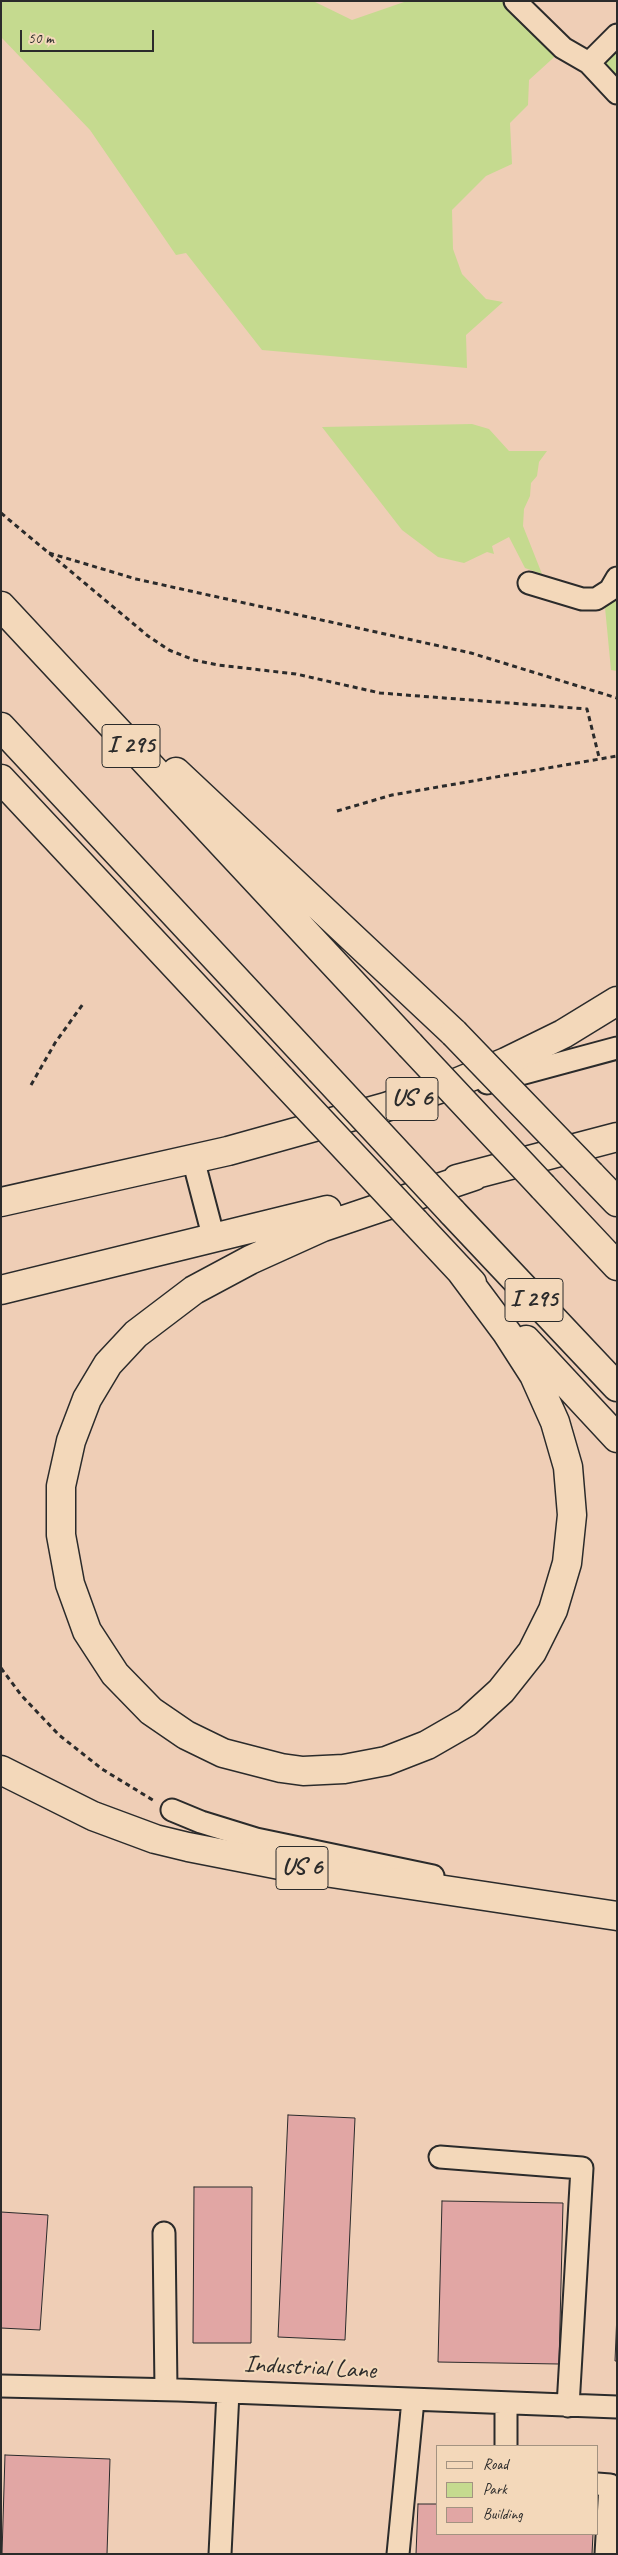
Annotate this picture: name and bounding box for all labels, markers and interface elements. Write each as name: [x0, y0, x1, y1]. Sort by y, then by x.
scale bar: [22, 20, 156, 52]
text: 50 m: [28, 29, 54, 48]
road number: I 295: [102, 724, 160, 768]
road number: US 6: [386, 1078, 438, 1120]
road number: I 295: [505, 1278, 563, 1322]
road number: US 6: [276, 1846, 328, 1890]
street label: Industrial Lane: [243, 2350, 377, 2386]
legend: [436, 2445, 598, 2535]
text: Road: [483, 2455, 508, 2474]
text: Park: [483, 2480, 507, 2499]
text: Building: [483, 2505, 522, 2524]

